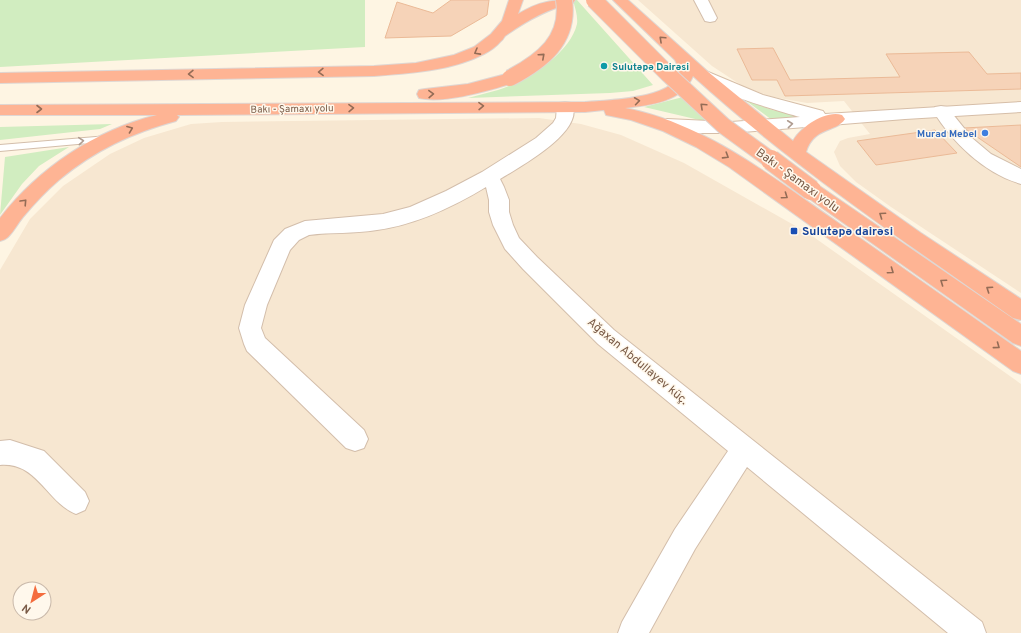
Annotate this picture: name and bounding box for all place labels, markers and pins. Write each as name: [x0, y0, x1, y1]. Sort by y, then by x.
marker: Sulutəpə Dairəsi: [599, 61, 609, 71]
place label: Sulutəpə Dairəsi: [612, 61, 689, 74]
place label: Murad Mebel: [917, 128, 977, 141]
marker: Murad Mebel: [980, 128, 990, 138]
place label: Sulutəpə dairəsi: [802, 224, 893, 240]
marker: Sulutəpə dairəsi: [789, 226, 799, 236]

